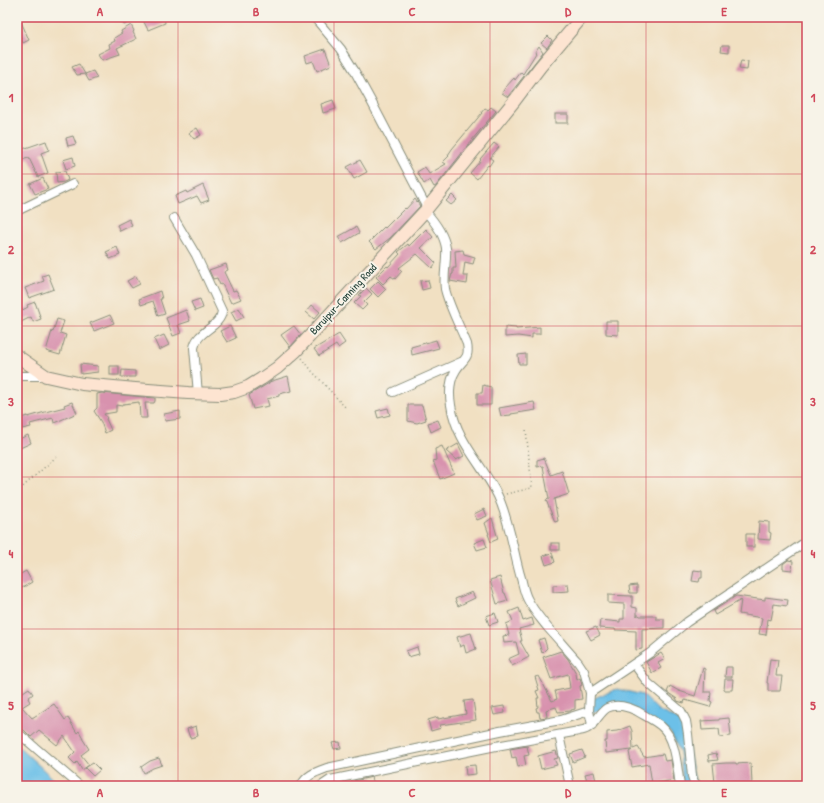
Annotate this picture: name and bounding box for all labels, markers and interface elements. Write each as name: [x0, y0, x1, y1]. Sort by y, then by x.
text: A: [97, 2, 104, 20]
text: B: [253, 2, 260, 20]
text: C: [408, 2, 416, 20]
text: D: [565, 2, 572, 20]
text: E: [721, 2, 727, 20]
text: 1: [9, 88, 14, 106]
text: 1: [811, 88, 816, 106]
text: 2: [8, 240, 15, 258]
text: 2: [810, 240, 817, 258]
street label: Baruipur-Canning Road: [307, 260, 380, 337]
text: 3: [8, 392, 14, 410]
text: 3: [810, 392, 816, 410]
text: 4: [9, 544, 14, 562]
text: 4: [811, 544, 816, 562]
text: 5: [8, 696, 14, 714]
text: 5: [810, 696, 816, 714]
text: A: [97, 783, 104, 801]
text: B: [253, 783, 260, 801]
text: C: [408, 783, 416, 801]
text: D: [565, 783, 572, 801]
text: E: [721, 783, 727, 801]

